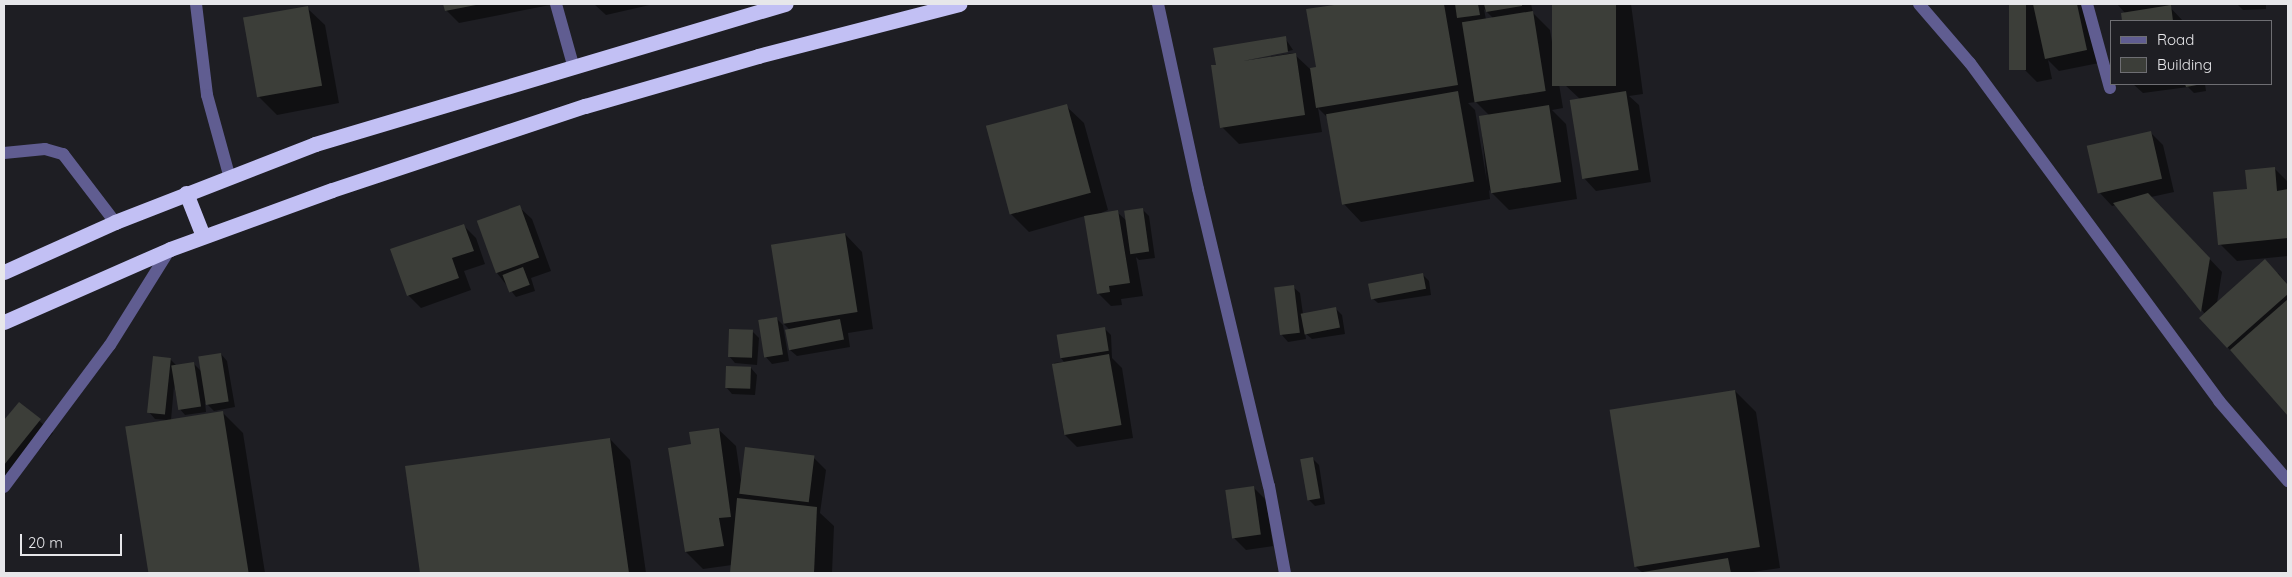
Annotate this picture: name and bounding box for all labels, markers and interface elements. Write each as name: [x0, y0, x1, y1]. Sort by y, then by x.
legend: [2110, 20, 2272, 85]
text: Road: [2157, 30, 2194, 49]
text: Building: [2157, 55, 2212, 74]
scale bar: [22, 524, 125, 556]
text: 20 m: [28, 533, 63, 552]

